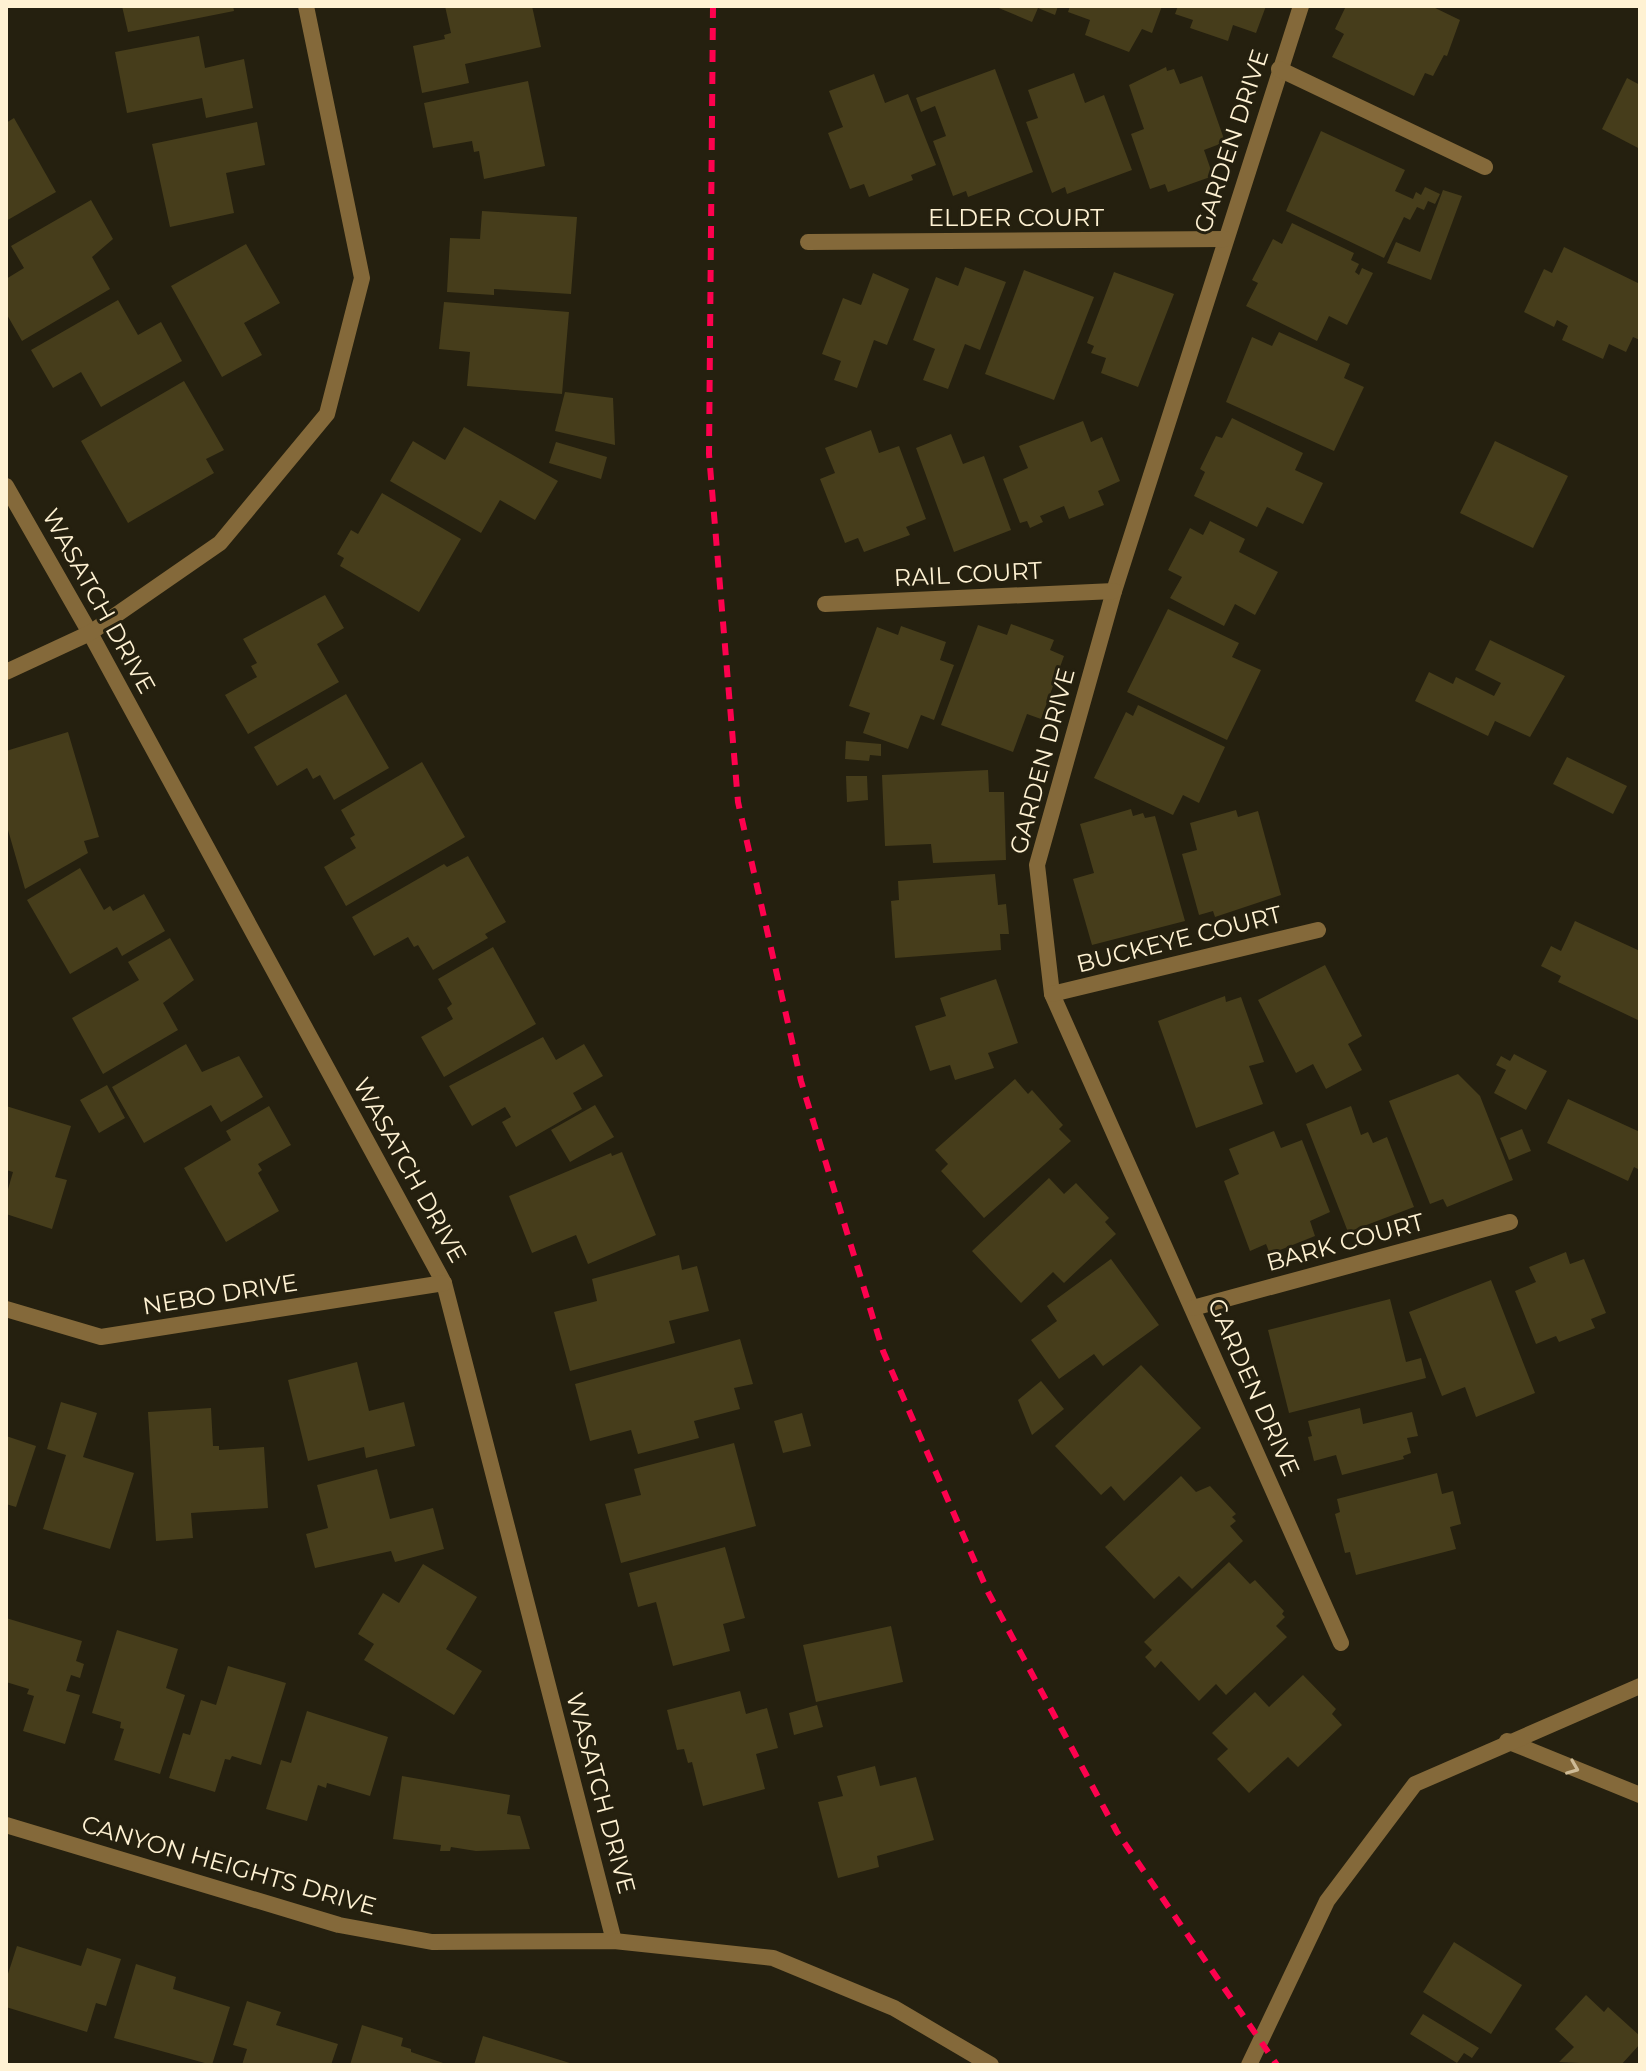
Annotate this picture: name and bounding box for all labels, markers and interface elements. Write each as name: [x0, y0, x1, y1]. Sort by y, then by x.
street label: GARDEN DRIVE: [1188, 46, 1274, 236]
street label: ELDER COURT: [928, 203, 1104, 232]
street label: WASATCH DRIVE: [36, 503, 162, 699]
street label: RAIL COURT: [893, 556, 1043, 592]
street label: GARDEN DRIVE: [1003, 665, 1081, 857]
street label: BUCKEYE COURT: [1073, 899, 1285, 979]
street label: WASATCH DRIVE: [347, 1072, 473, 1268]
street label: BARK COURT: [1263, 1207, 1427, 1277]
street label: NEBO DRIVE: [140, 1267, 300, 1321]
street label: GARDEN DRIVE: [1202, 1294, 1306, 1480]
street label: WASATCH DRIVE: [560, 1689, 642, 1897]
one-way arrow: [1565, 1759, 1579, 1775]
street label: CANYON HEIGHTS DRIVE: [78, 1809, 380, 1921]

